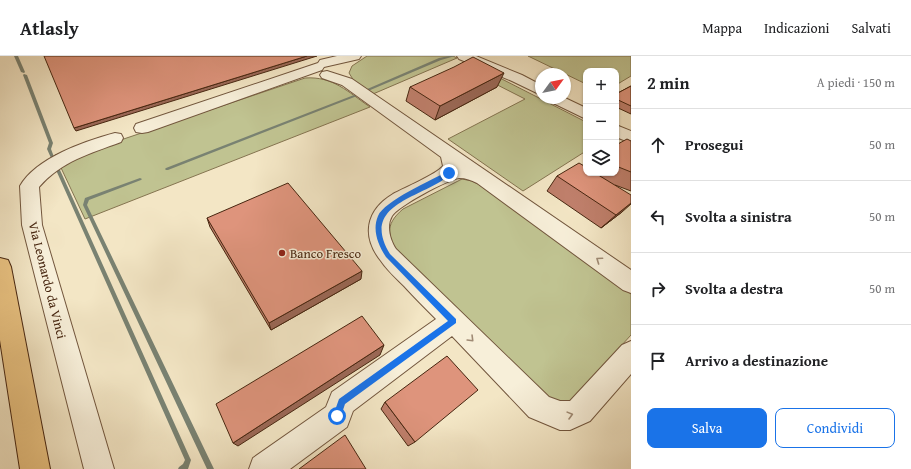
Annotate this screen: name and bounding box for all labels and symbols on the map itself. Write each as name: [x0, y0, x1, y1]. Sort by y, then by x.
north arrow: [535, 68, 571, 104]
route end: [440, 164, 458, 182]
street label: Via Leonardo da Vinci: [24, 220, 71, 341]
place label: Banco Fresco: [290, 244, 362, 263]
marker: Banco Fresco: [277, 248, 287, 258]
one-way arrow: [597, 258, 604, 265]
one-way arrow: [466, 334, 474, 342]
route start: [328, 407, 346, 425]
one-way arrow: [567, 411, 574, 419]

